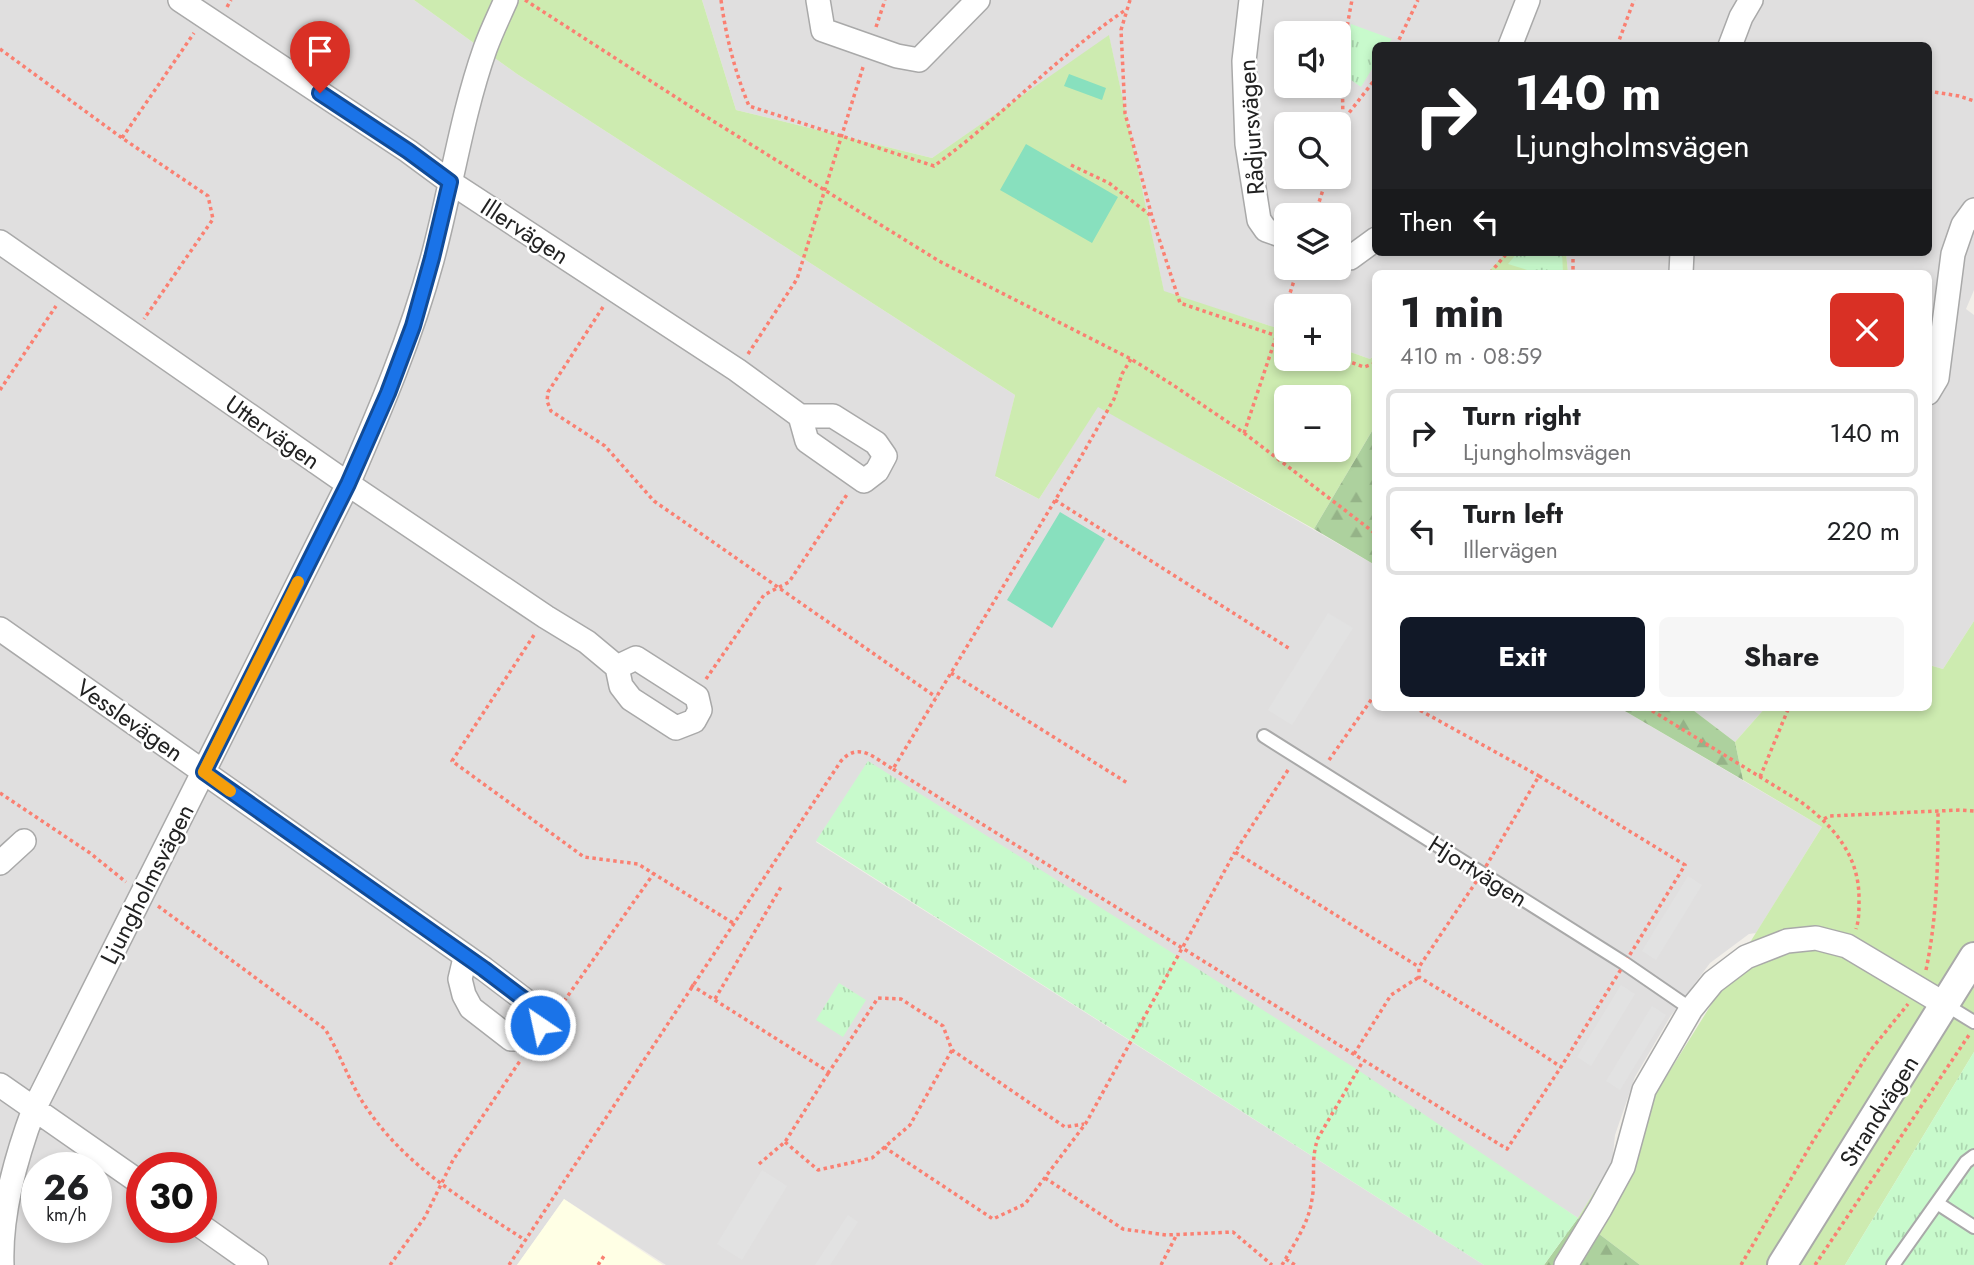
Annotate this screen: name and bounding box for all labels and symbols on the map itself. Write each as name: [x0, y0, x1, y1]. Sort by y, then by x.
pin: [290, 21, 350, 93]
street label: Rådjursvägen: [1229, 58, 1273, 196]
street label: Illervägen: [474, 189, 576, 273]
street label: Uttervägen: [218, 386, 328, 478]
street label: Vesslevägen: [69, 670, 191, 770]
street label: Ljungholmsvägen: [91, 798, 203, 970]
street label: Hjortvägen: [1422, 827, 1534, 915]
position arrow: [503, 988, 577, 1062]
street label: Strandvägen: [1831, 1048, 1927, 1174]
speed limit sign: 30: [126, 1152, 217, 1243]

